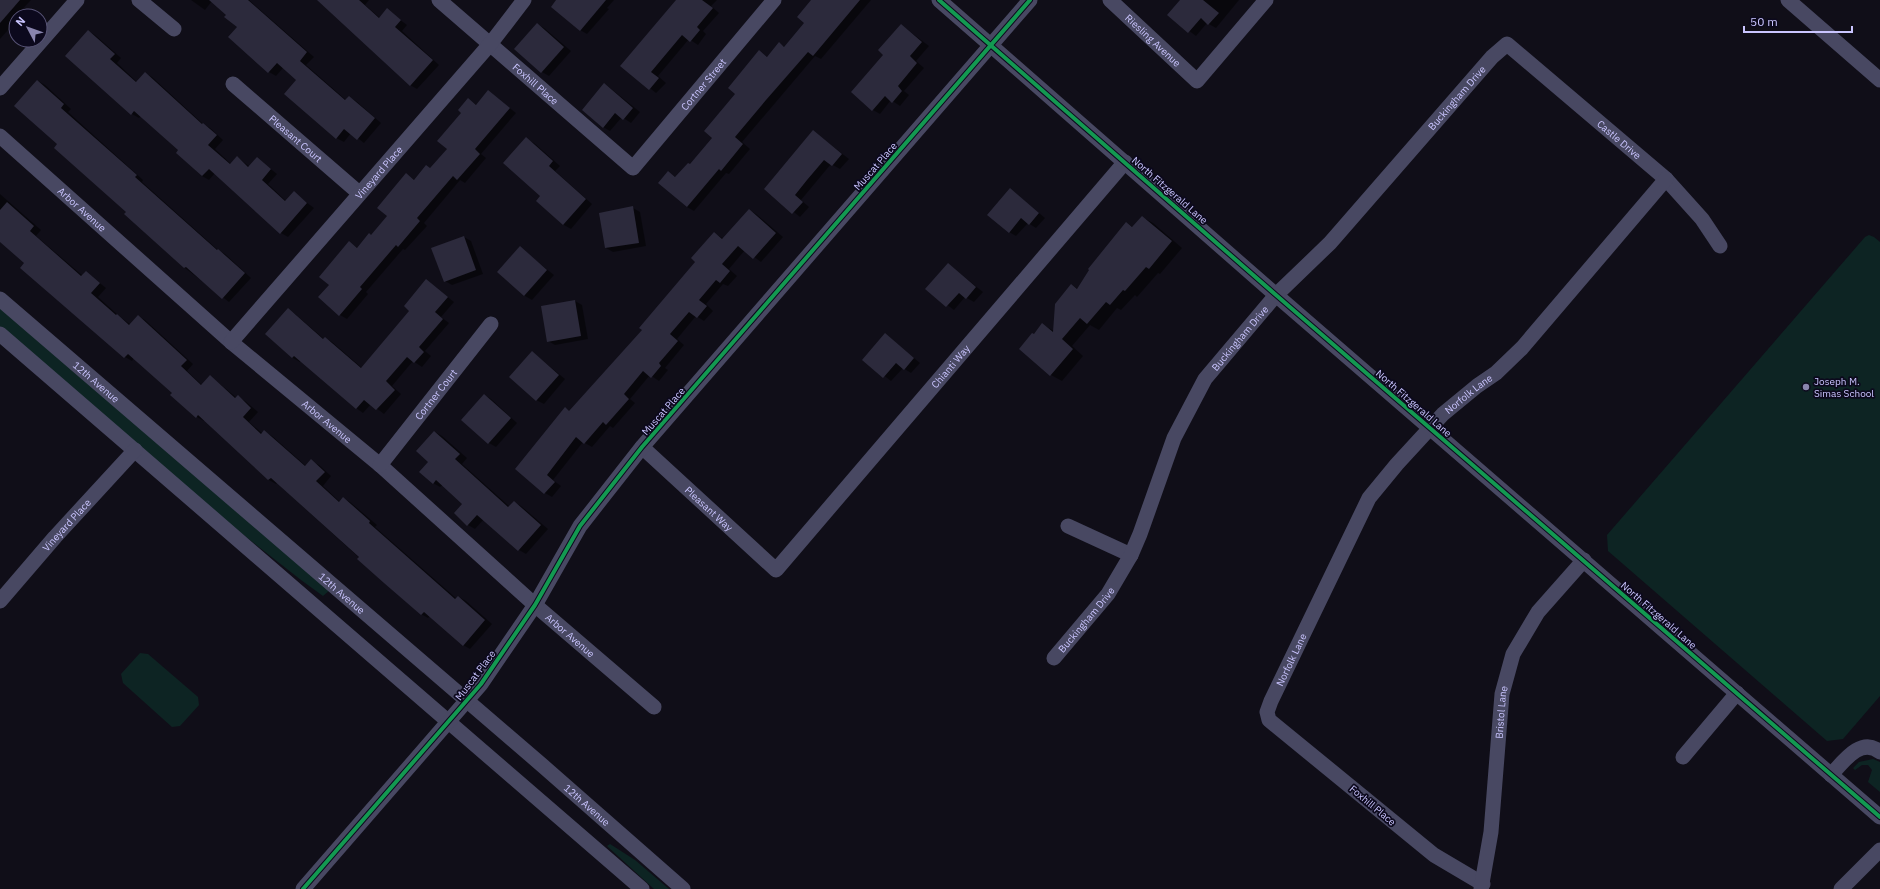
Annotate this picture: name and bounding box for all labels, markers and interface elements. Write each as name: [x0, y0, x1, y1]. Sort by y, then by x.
north arrow: [8, 8, 48, 48]
scale bar: [1744, 8, 1852, 34]
street label: Riesling Avenue: [1122, 12, 1184, 70]
text: N: [13, 14, 28, 29]
text: 50 m: [1750, 14, 1778, 29]
street label: Cortner Street: [678, 56, 729, 113]
street label: Foxhill Place: [510, 61, 561, 108]
street label: Buckingham Drive: [1425, 63, 1489, 133]
street label: Pleasant Court: [266, 112, 325, 166]
street label: Castle Drive: [1594, 117, 1644, 162]
street label: Muscat Place: [851, 139, 900, 193]
street label: Vineyard Place: [352, 143, 406, 202]
street label: North Fitzgerald Lane: [1129, 154, 1211, 227]
street label: Arbor Avenue: [55, 184, 109, 235]
street label: Buckingham Drive: [1209, 303, 1272, 374]
street label: Chianti Way: [929, 342, 973, 391]
street label: 12th Avenue: [70, 359, 122, 406]
street label: Cortner Court: [412, 366, 460, 423]
street label: North Fitzgerald Lane: [1373, 367, 1455, 440]
street label: Norfolk Lane: [1442, 371, 1495, 417]
place label: Joseph M. Simas School: [1814, 375, 1874, 400]
marker: Joseph M. Simas School: [1801, 382, 1811, 392]
street label: Muscat Place: [639, 384, 688, 438]
street label: Arbor Avenue: [299, 397, 355, 446]
street label: Pleasant Way: [682, 484, 735, 534]
street label: Vineyard Place: [40, 496, 94, 554]
street label: 12th Avenue: [316, 570, 368, 617]
street label: North Fitzgerald Lane: [1618, 579, 1700, 652]
street label: Buckingham Drive: [1055, 585, 1118, 655]
street label: Arbor Avenue: [543, 611, 598, 661]
street label: Norfolk Lane: [1273, 631, 1310, 688]
street label: Muscat Place: [452, 647, 499, 703]
street label: Bristol Lane: [1492, 684, 1511, 739]
street label: 12th Avenue: [561, 781, 613, 829]
street label: Foxhill Place: [1347, 782, 1399, 829]

